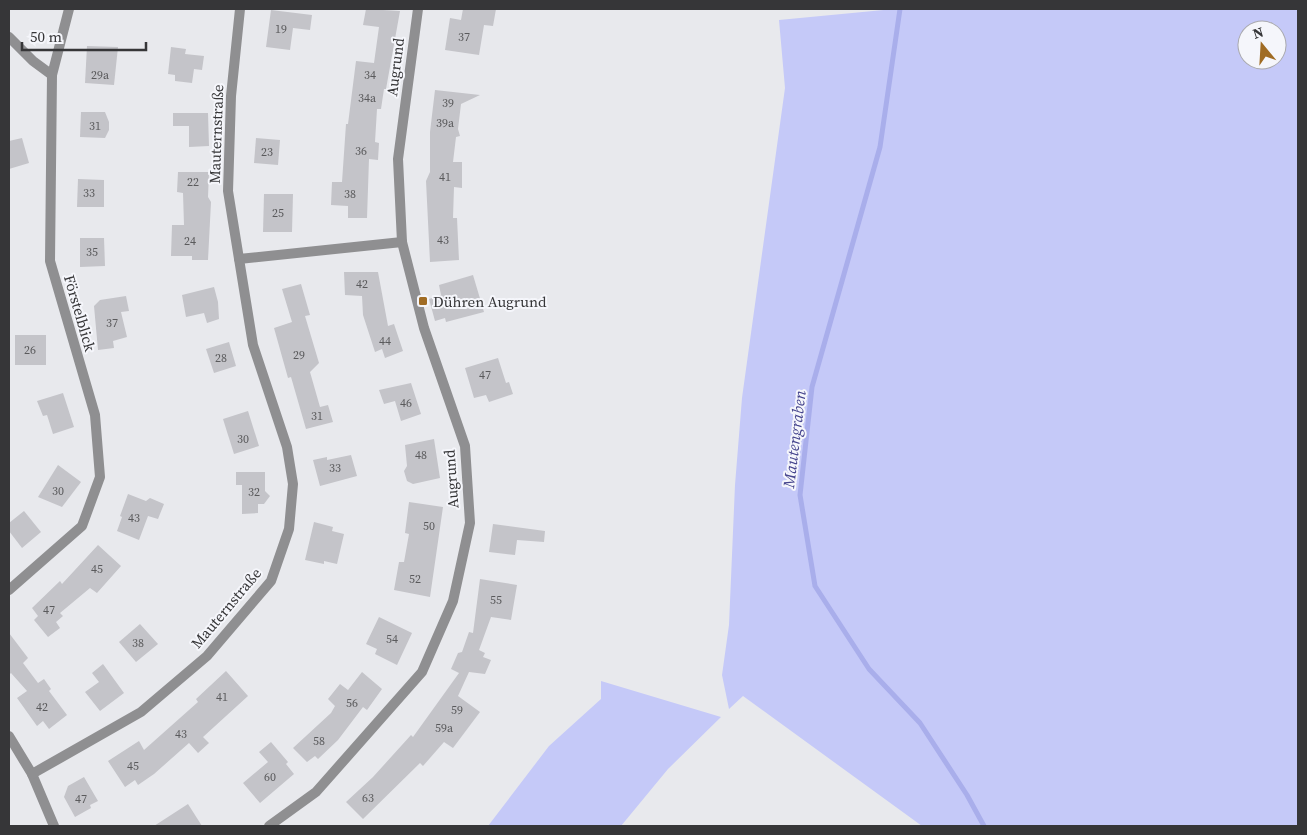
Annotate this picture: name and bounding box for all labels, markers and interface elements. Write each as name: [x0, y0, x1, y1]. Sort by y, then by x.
scale bar: [22, 20, 146, 52]
north arrow: [1237, 20, 1287, 70]
house number: 19: [275, 21, 287, 37]
text: N: [1250, 22, 1266, 44]
text: 50 m: [30, 26, 62, 47]
house number: 37: [458, 29, 470, 45]
street label: Augrund: [381, 36, 409, 97]
house number: 29a: [91, 67, 110, 83]
house number: 34: [364, 67, 376, 83]
street label: Mauternstraße: [204, 84, 228, 184]
house number: 34a: [358, 90, 377, 106]
house number: 39: [442, 95, 454, 111]
house number: 39a: [436, 115, 455, 131]
house number: 31: [89, 118, 101, 134]
house number: 36: [355, 143, 367, 159]
house number: 23: [261, 144, 273, 160]
house number: 41: [439, 169, 451, 185]
house number: 22: [187, 174, 199, 190]
house number: 33: [83, 185, 95, 201]
house number: 38: [344, 186, 356, 202]
house number: 25: [272, 205, 284, 221]
house number: 43: [437, 232, 449, 248]
house number: 24: [184, 233, 196, 249]
house number: 35: [86, 244, 98, 260]
street label: Förstelblick: [59, 272, 101, 354]
house number: 42: [356, 276, 368, 292]
place label: Dühren Augrund: [433, 291, 547, 312]
marker: Dühren Augrund: [417, 295, 429, 307]
house number: 37: [106, 315, 118, 331]
house number: 44: [379, 333, 391, 349]
house number: 26: [24, 342, 36, 358]
house number: 29: [293, 347, 305, 363]
house number: 28: [215, 350, 227, 366]
house number: 47: [479, 367, 491, 383]
water label: Mautengraben: [777, 389, 811, 490]
house number: 46: [400, 395, 412, 411]
house number: 31: [311, 408, 323, 424]
house number: 30: [237, 431, 249, 447]
house number: 48: [415, 447, 427, 463]
street label: Augrund: [438, 448, 464, 509]
house number: 33: [329, 460, 341, 476]
house number: 30: [52, 483, 64, 499]
house number: 32: [248, 484, 260, 500]
house number: 43: [128, 510, 140, 526]
house number: 50: [423, 518, 435, 534]
house number: 45: [91, 561, 103, 577]
street label: Mauternstraße: [186, 563, 266, 653]
house number: 52: [409, 571, 421, 587]
house number: 55: [490, 592, 502, 608]
house number: 47: [43, 602, 55, 618]
house number: 54: [386, 631, 398, 647]
house number: 38: [132, 635, 144, 651]
house number: 41: [216, 689, 228, 705]
house number: 56: [346, 695, 358, 711]
house number: 42: [36, 699, 48, 715]
house number: 59: [451, 702, 463, 718]
house number: 59a: [435, 720, 454, 736]
house number: 43: [175, 726, 187, 742]
house number: 58: [313, 733, 325, 749]
house number: 45: [127, 758, 139, 774]
house number: 60: [264, 769, 276, 785]
house number: 63: [362, 790, 374, 806]
house number: 47: [75, 791, 87, 807]

